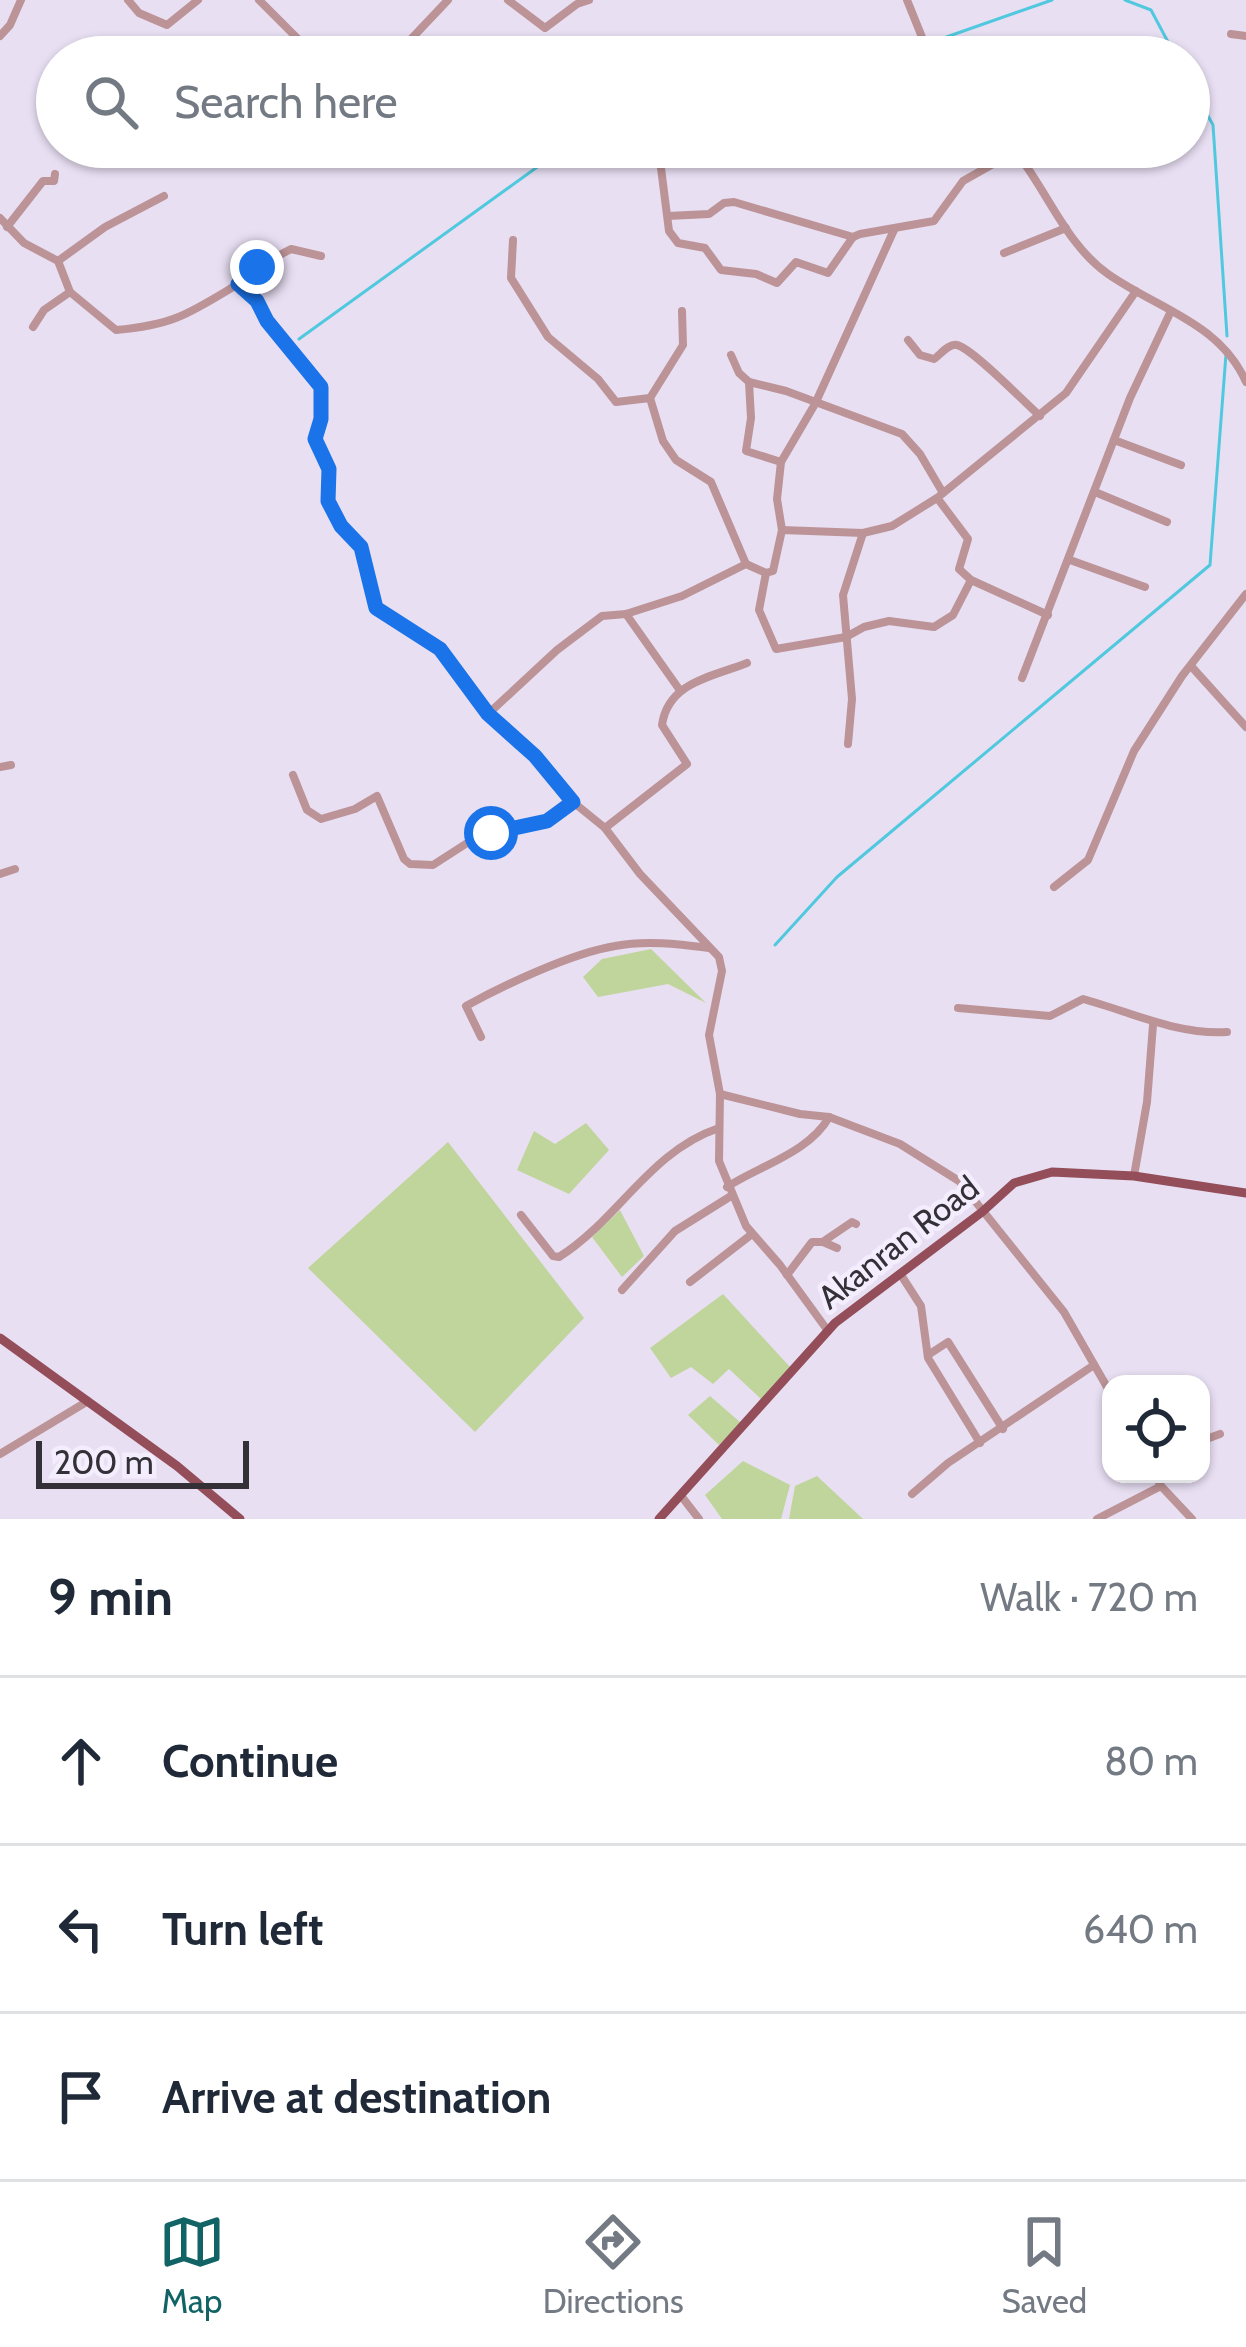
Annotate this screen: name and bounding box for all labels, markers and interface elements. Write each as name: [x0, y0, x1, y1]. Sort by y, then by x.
search box: [36, 36, 1210, 168]
icon: search: [78, 69, 144, 135]
text: Search here: [174, 75, 398, 129]
route end: [230, 240, 284, 294]
route start: [464, 806, 518, 860]
street label: Akanran Road: [810, 1167, 986, 1317]
map controls: [1102, 1375, 1210, 1483]
button: locate: [1102, 1375, 1210, 1483]
scale bar: [36, 1435, 249, 1488]
text: 200 m: [54, 1442, 154, 1482]
text: 9 min: [48, 1566, 173, 1628]
text: Walk · 720 m: [980, 1573, 1198, 1621]
icon: ahead: [48, 1728, 114, 1794]
text: Continue: [162, 1734, 338, 1788]
text: 80 m: [1104, 1737, 1198, 1785]
icon: left: [48, 1896, 114, 1962]
text: Turn left: [162, 1902, 324, 1956]
text: 640 m: [1083, 1905, 1198, 1953]
icon: arrive: [48, 2064, 114, 2130]
text: Arrive at destination: [162, 2070, 551, 2124]
tab: Map: [159, 2209, 225, 2321]
tab: Directions: [543, 2209, 684, 2321]
tab: Saved: [1001, 2209, 1087, 2321]

